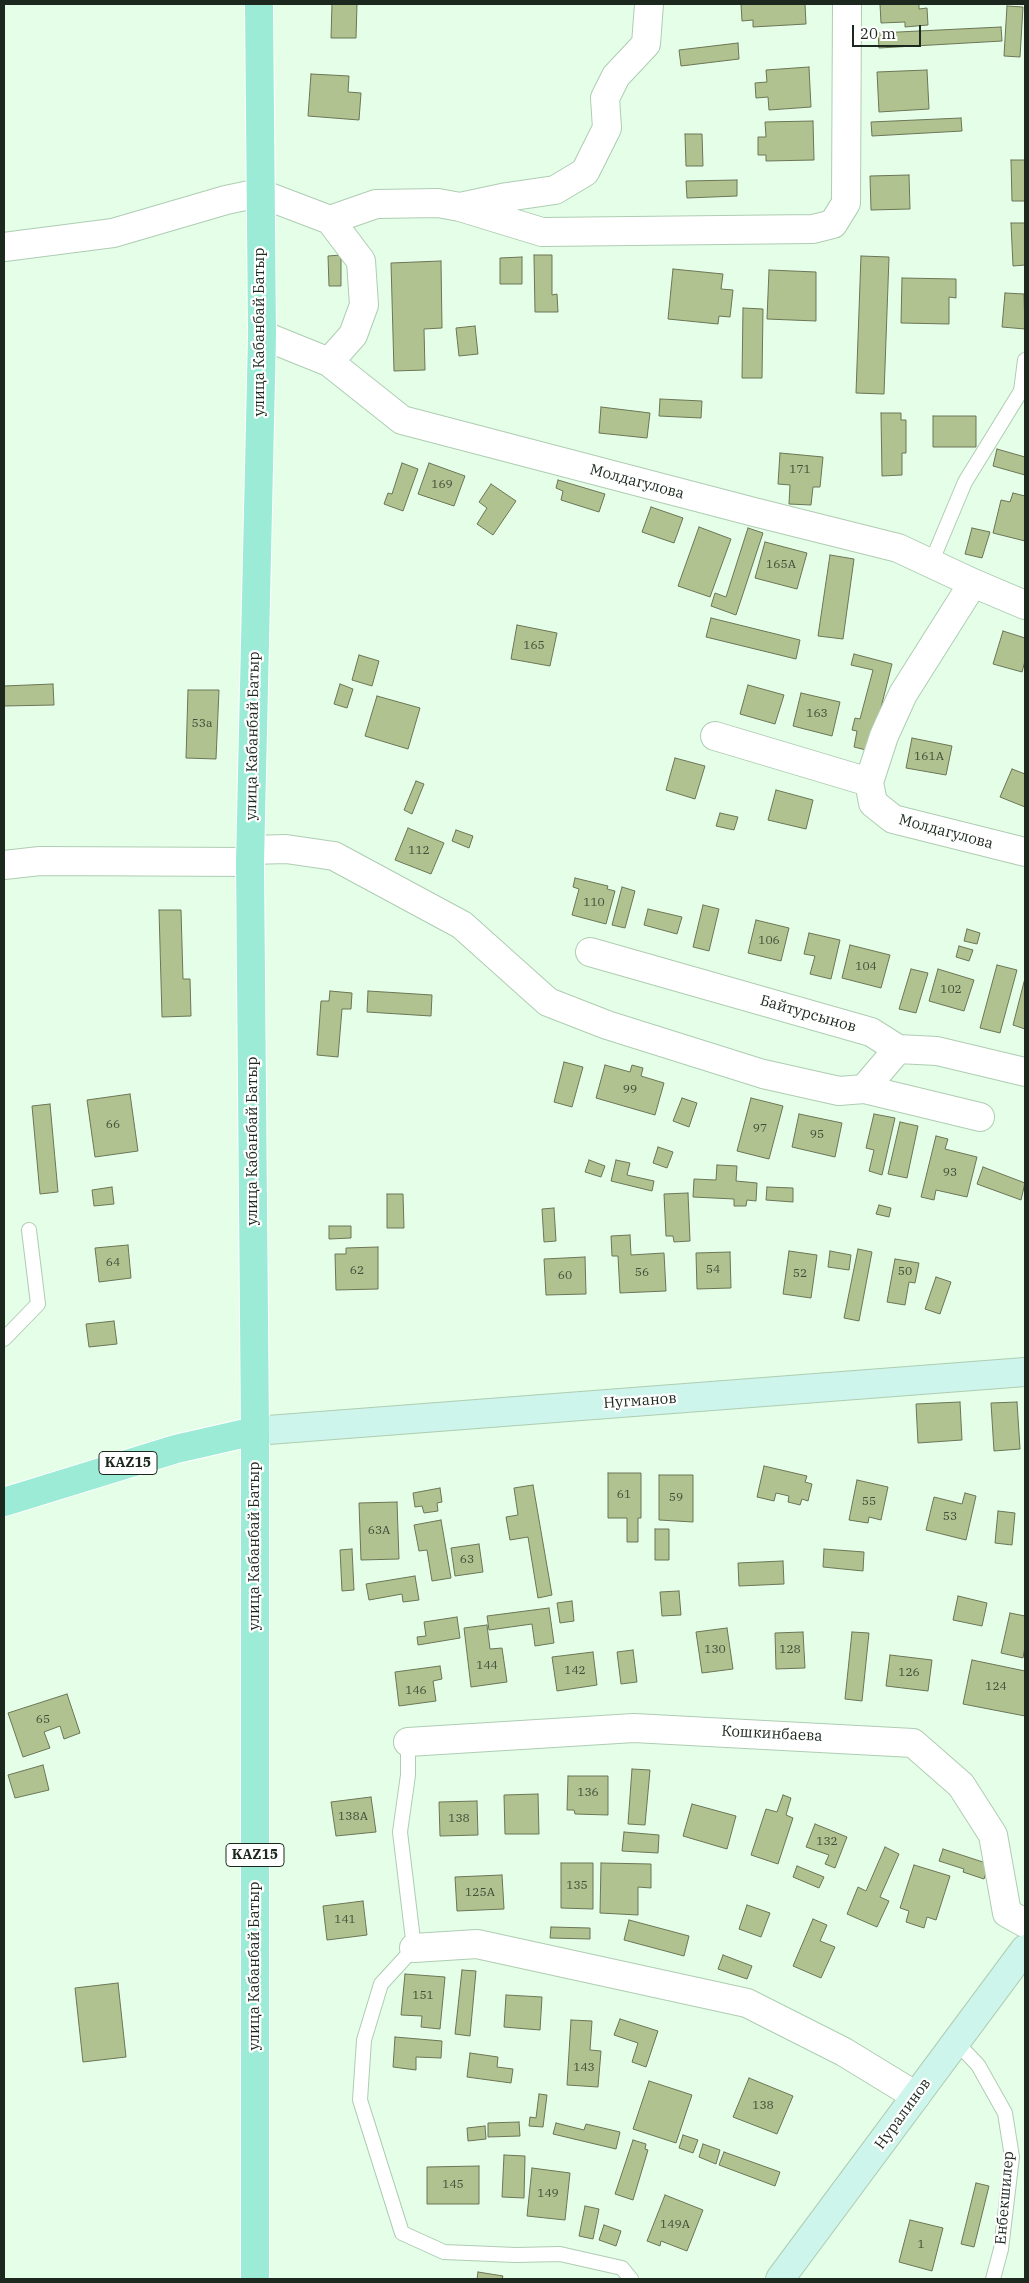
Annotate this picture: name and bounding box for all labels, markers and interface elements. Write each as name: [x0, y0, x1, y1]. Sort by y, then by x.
scale bar: [854, 15, 923, 47]
text: 20 m: [860, 24, 896, 43]
street label: улица Кабанбай Батыр: [251, 248, 269, 416]
street label: Молдагулова: [588, 461, 686, 503]
house number: 171: [789, 463, 811, 477]
house number: 169: [431, 478, 453, 492]
house number: 165А: [766, 558, 796, 572]
house number: 165: [523, 639, 545, 653]
street label: улица Кабанбай Батыр: [243, 651, 263, 821]
house number: 163: [806, 707, 828, 721]
house number: 53а: [192, 717, 212, 731]
house number: 161А: [914, 750, 944, 764]
street label: Молдагулова: [897, 811, 995, 853]
house number: 112: [408, 844, 430, 858]
house number: 110: [583, 896, 605, 910]
house number: 106: [758, 934, 780, 948]
house number: 104: [855, 960, 877, 974]
house number: 102: [940, 983, 962, 997]
street label: Байтурсынов: [758, 992, 858, 1036]
street label: улица Кабанбай Батыр: [244, 1057, 262, 1225]
house number: 99: [623, 1083, 637, 1097]
house number: 66: [106, 1118, 120, 1132]
house number: 97: [753, 1122, 767, 1136]
house number: 95: [810, 1128, 824, 1142]
house number: 93: [943, 1166, 957, 1180]
house number: 64: [106, 1256, 120, 1270]
house number: 54: [706, 1263, 720, 1277]
house number: 62: [350, 1264, 364, 1278]
house number: 50: [898, 1265, 912, 1279]
house number: 56: [635, 1266, 649, 1280]
house number: 52: [793, 1267, 807, 1281]
house number: 60: [558, 1269, 572, 1283]
street label: Нугманов: [603, 1389, 677, 1413]
road number: KAZ15: [99, 1452, 157, 1475]
street label: улица Кабанбай Батыр: [246, 1462, 264, 1630]
house number: 61: [617, 1488, 631, 1502]
house number: 59: [669, 1491, 683, 1505]
house number: 55: [862, 1495, 876, 1509]
house number: 53: [943, 1510, 957, 1524]
house number: 63А: [368, 1524, 390, 1538]
house number: 63: [460, 1553, 474, 1567]
house number: 130: [704, 1643, 726, 1657]
house number: 128: [779, 1643, 801, 1657]
house number: 144: [476, 1659, 498, 1673]
house number: 142: [564, 1664, 586, 1678]
house number: 126: [898, 1666, 920, 1680]
house number: 124: [985, 1680, 1007, 1694]
house number: 146: [405, 1684, 427, 1698]
house number: 65: [36, 1713, 50, 1727]
street label: Кошкинбаева: [721, 1722, 823, 1746]
house number: 136: [577, 1786, 599, 1800]
house number: 138А: [338, 1810, 368, 1824]
house number: 138: [448, 1812, 470, 1826]
house number: 132: [816, 1835, 838, 1849]
road number: KAZ15: [226, 1844, 284, 1866]
house number: 135: [566, 1879, 588, 1893]
street label: улица Кабанбай Батыр: [246, 1882, 264, 2050]
house number: 125А: [465, 1886, 495, 1900]
house number: 141: [334, 1913, 356, 1927]
house number: 151: [412, 1989, 434, 2003]
house number: 143: [573, 2061, 595, 2075]
street label: Нуралинов: [871, 2075, 935, 2153]
house number: 138: [752, 2099, 774, 2113]
street label: Енбекшилер: [992, 2150, 1018, 2246]
house number: 145: [442, 2178, 464, 2192]
house number: 149: [537, 2187, 559, 2201]
house number: 149А: [660, 2218, 690, 2232]
house number: 1: [917, 2238, 925, 2252]

